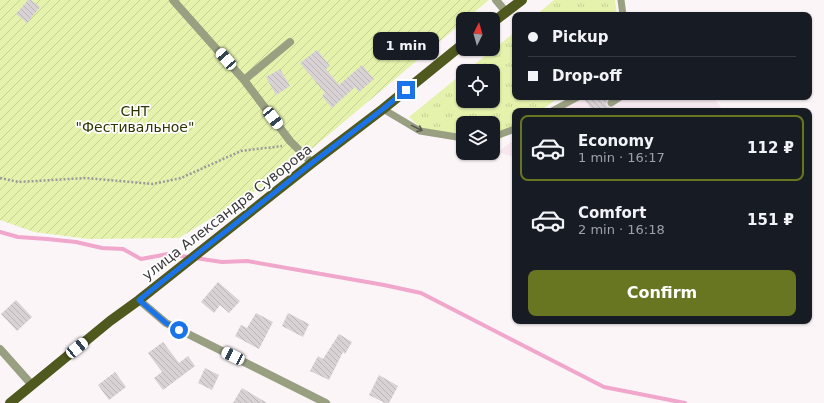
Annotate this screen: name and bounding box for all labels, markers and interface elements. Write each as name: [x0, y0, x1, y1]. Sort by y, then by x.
north arrow: [456, 12, 500, 56]
map controls: [456, 12, 500, 160]
text: Pickup: [552, 28, 608, 46]
callout: 1 min: [373, 32, 439, 60]
text: 1 min: [386, 38, 426, 53]
car: [214, 46, 238, 72]
button: locate: [456, 64, 500, 108]
text: Drop-off: [552, 67, 622, 85]
route end: [397, 81, 415, 99]
park label: СНТ "Фестивальное": [76, 103, 194, 135]
car: [261, 105, 285, 131]
button: layers: [456, 116, 500, 160]
one-way arrow: [411, 125, 423, 132]
icon: car: [530, 130, 566, 166]
text: Economy: [578, 132, 654, 150]
text: 112 ₽: [747, 139, 794, 157]
street label: улица Александра Суворова: [139, 141, 315, 283]
text: 1 min · 16:17: [578, 150, 665, 165]
icon: car: [530, 202, 566, 238]
text: Comfort: [578, 204, 646, 222]
text: 151 ₽: [747, 211, 794, 229]
text: 2 min · 16:18: [578, 222, 665, 237]
button: Confirm: [528, 270, 796, 316]
route start: [170, 321, 188, 339]
car: [64, 336, 90, 360]
car: [220, 345, 246, 367]

